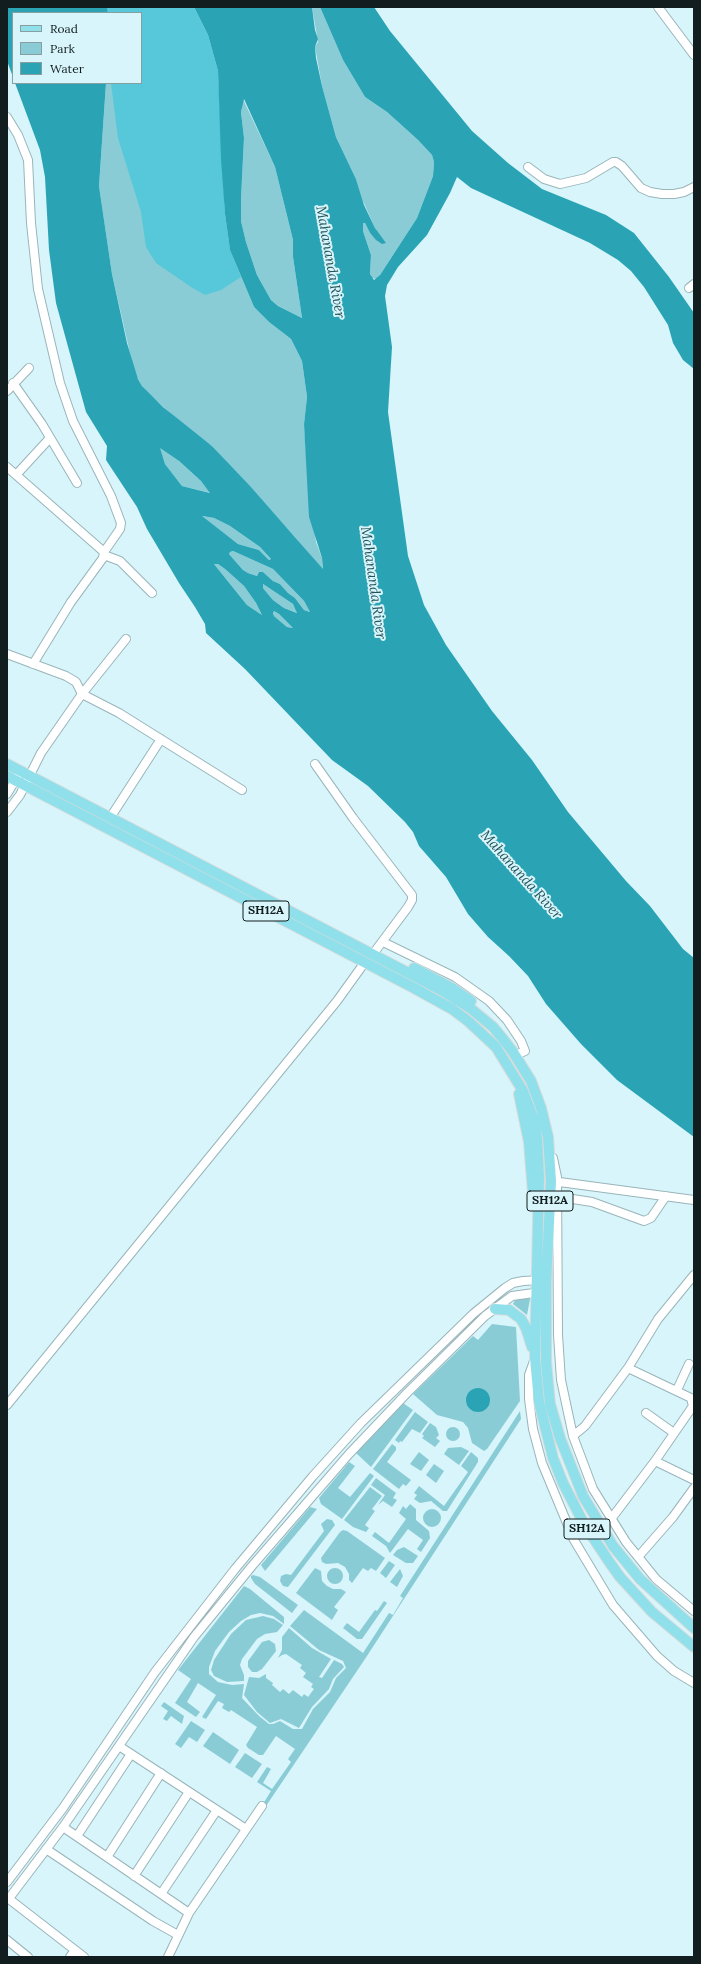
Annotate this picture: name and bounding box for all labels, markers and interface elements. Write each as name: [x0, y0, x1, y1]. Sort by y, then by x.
legend: [12, 12, 142, 84]
text: Road: [50, 21, 78, 36]
text: Park: [50, 41, 75, 56]
text: Water: [50, 61, 84, 76]
water label: Mahananda River: [312, 205, 348, 319]
water label: Mahananda River: [357, 525, 389, 641]
water label: Mahananda River: [477, 827, 565, 923]
road number: SH12A: [243, 901, 289, 921]
road number: SH12A: [527, 1191, 573, 1211]
road number: SH12A: [564, 1519, 610, 1539]

